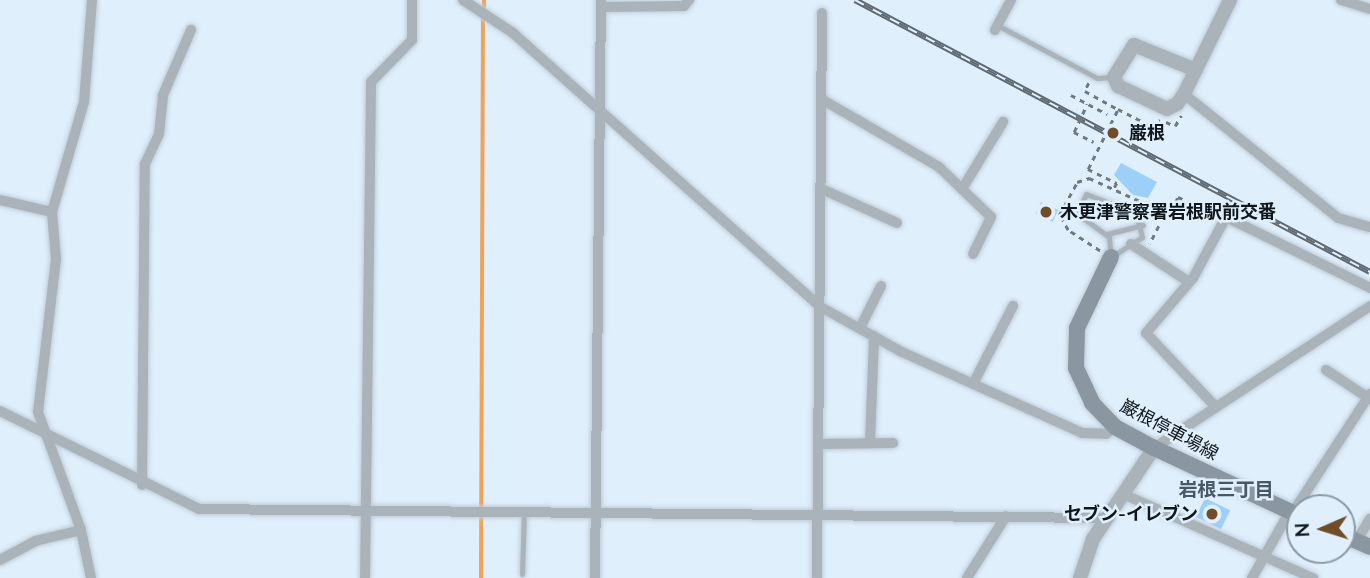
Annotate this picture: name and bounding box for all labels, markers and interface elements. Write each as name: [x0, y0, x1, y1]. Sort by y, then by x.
place label: 巌根: [1129, 122, 1165, 144]
marker: 巌根: [1103, 123, 1123, 143]
place label: 木更津警察署岩根駅前交番: [1060, 201, 1276, 223]
marker: 木更津警察署岩根駅前交番: [1038, 204, 1054, 220]
street label: 巌根停車場線: [1116, 395, 1222, 465]
district label: 岩根三丁目: [1179, 479, 1273, 501]
north arrow: [1286, 494, 1356, 564]
place label: セブン-イレブン: [1064, 503, 1198, 525]
marker: セブン-イレブン: [1204, 506, 1220, 522]
text: N: [1290, 522, 1314, 538]

